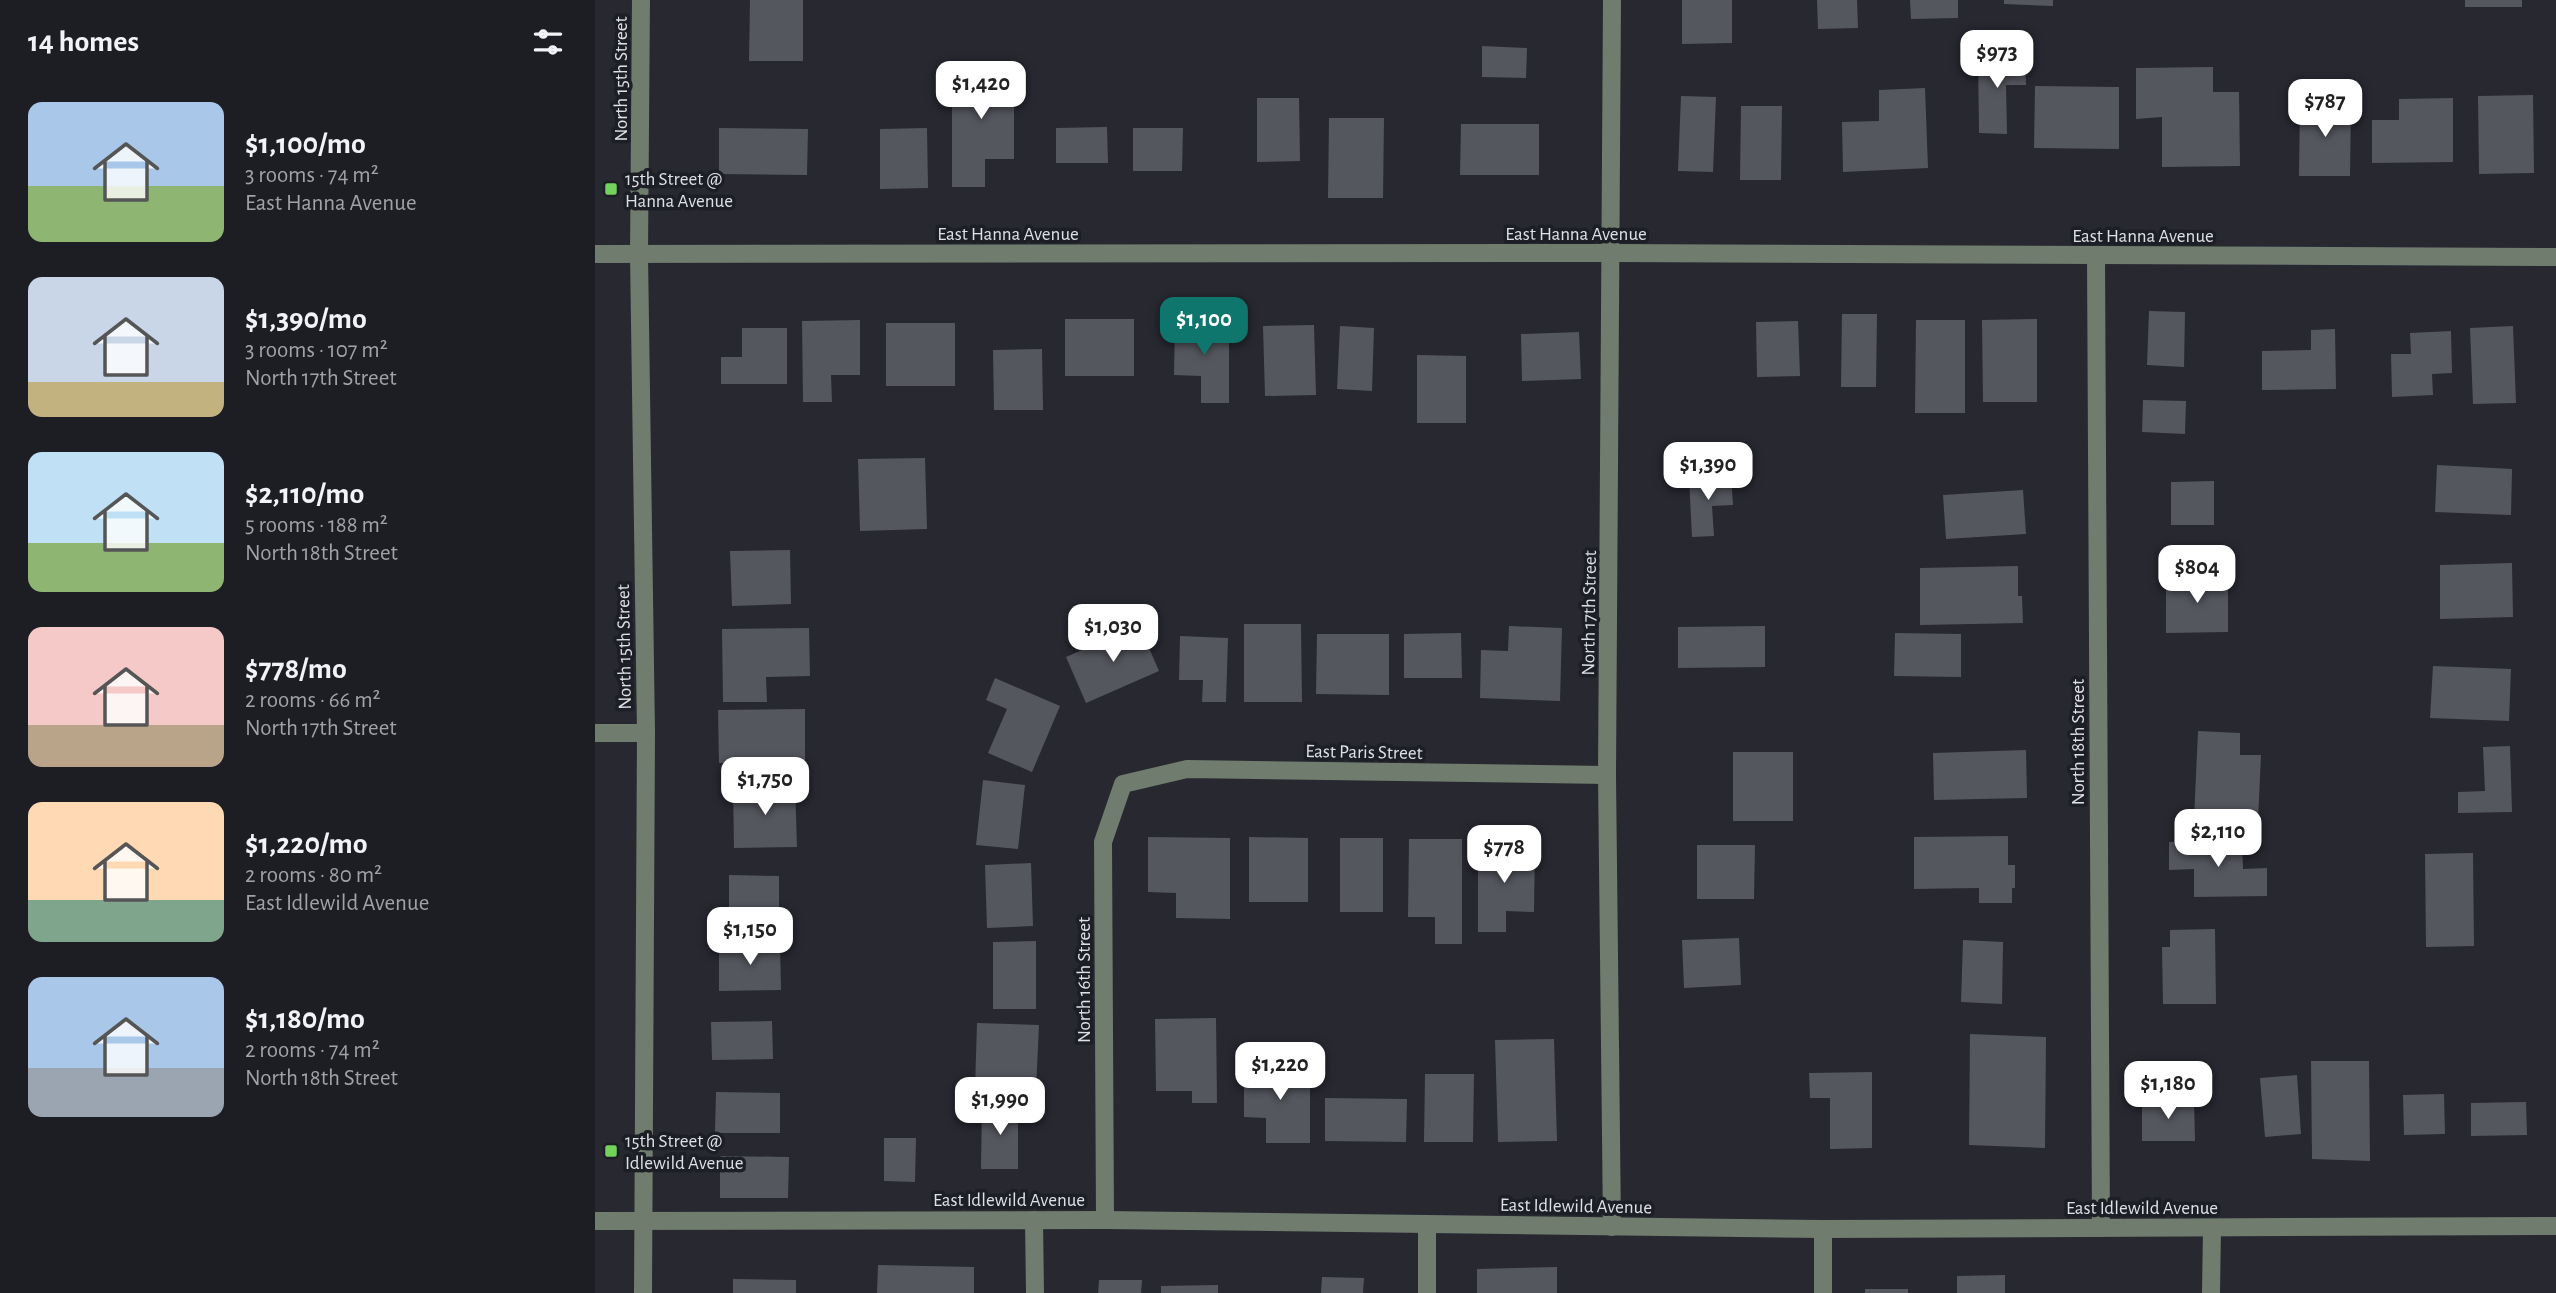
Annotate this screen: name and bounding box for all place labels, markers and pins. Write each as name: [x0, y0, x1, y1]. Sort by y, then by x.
pin: $973: [1956, 31, 2038, 90]
pin: $1,420: [924, 61, 1038, 121]
pin: $787: [2284, 80, 2366, 139]
place label: 15th Street @ Hanna Avenue: [625, 170, 733, 211]
marker: 15th Street @ Hanna Avenue: [603, 181, 619, 197]
pin: $1,100: [1147, 298, 1261, 357]
pin: $1,390: [1651, 442, 1765, 502]
pin: $804: [2156, 546, 2238, 605]
pin: $1,030: [1056, 604, 1170, 664]
pin: $1,750: [708, 758, 822, 817]
pin: $2,110: [2161, 810, 2275, 869]
pin: $778: [1463, 826, 1545, 885]
pin: $1,150: [693, 908, 807, 967]
pin: $1,220: [1223, 1042, 1337, 1102]
pin: $1,180: [2111, 1062, 2225, 1121]
pin: $1,990: [943, 1078, 1057, 1137]
place label: 15th Street @ Idlewild Avenue: [625, 1132, 743, 1173]
marker: 15th Street @ Idlewild Avenue: [603, 1143, 619, 1159]

